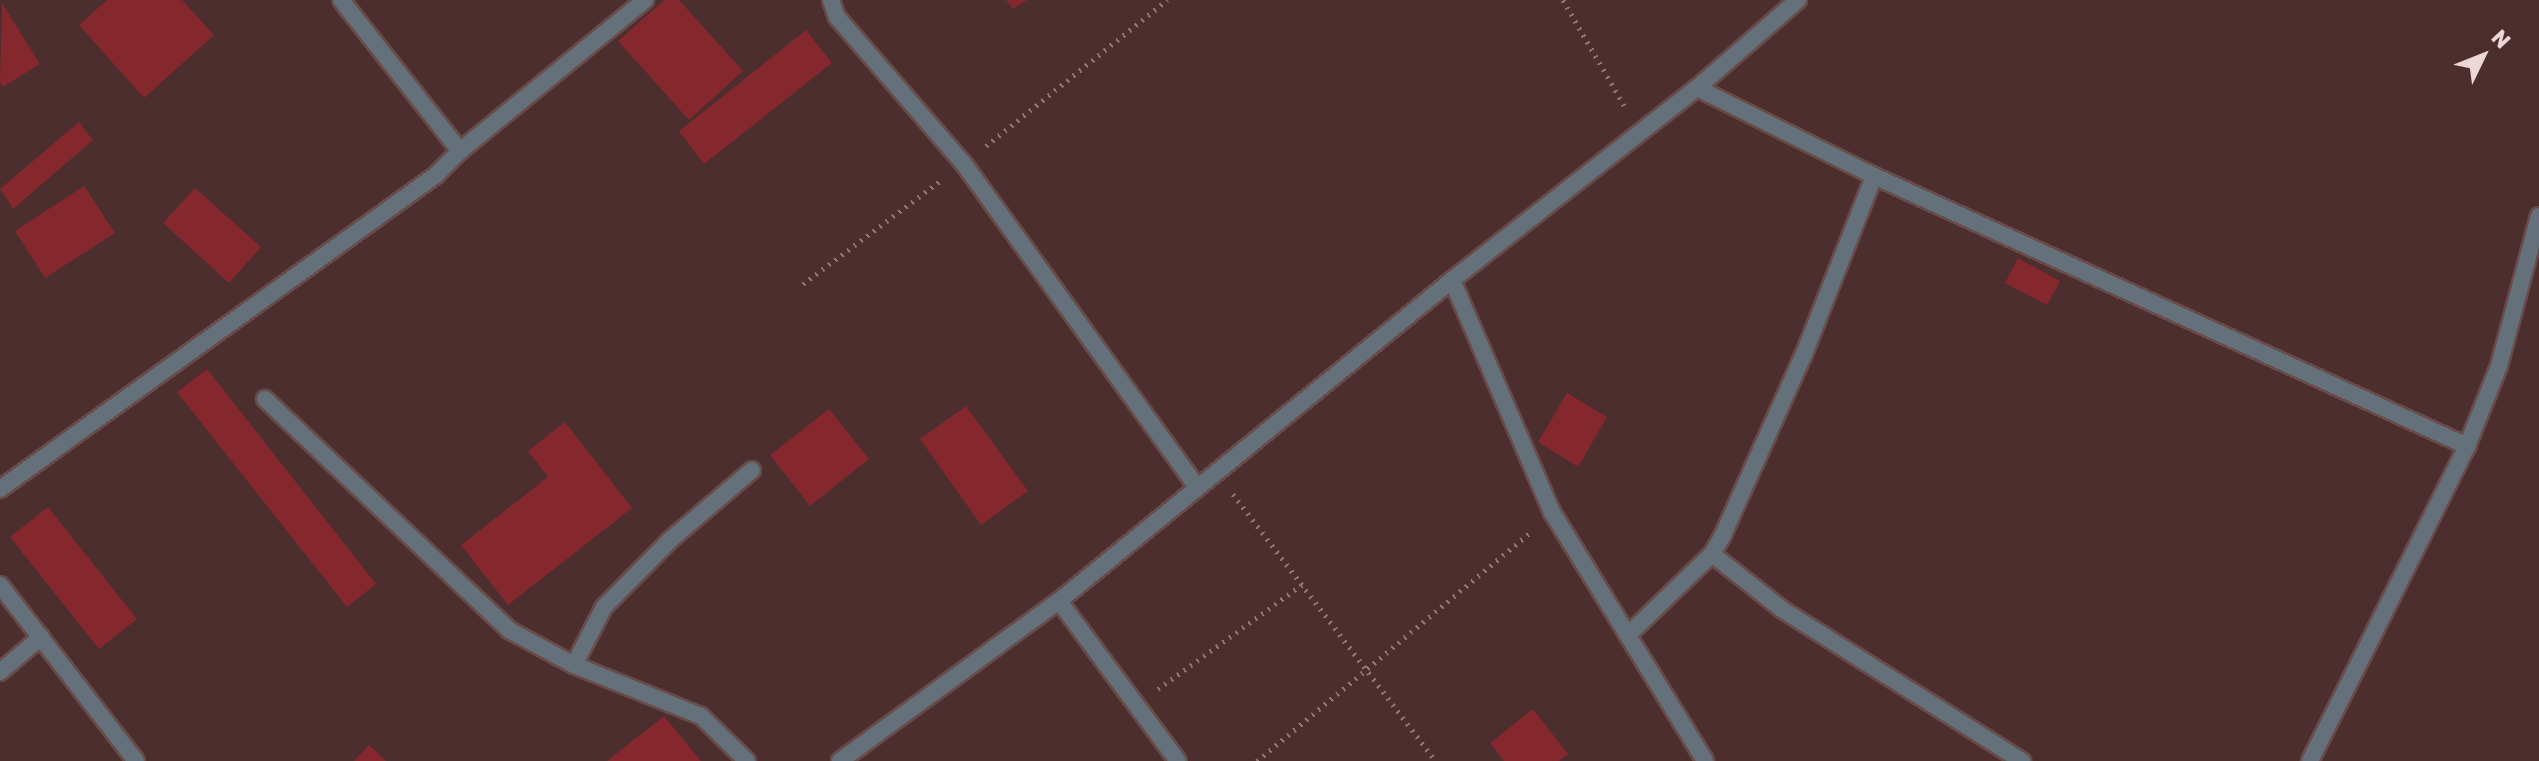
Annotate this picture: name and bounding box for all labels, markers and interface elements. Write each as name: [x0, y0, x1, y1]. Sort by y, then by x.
north arrow: [2443, 16, 2523, 96]
text: N: [2486, 24, 2516, 54]

